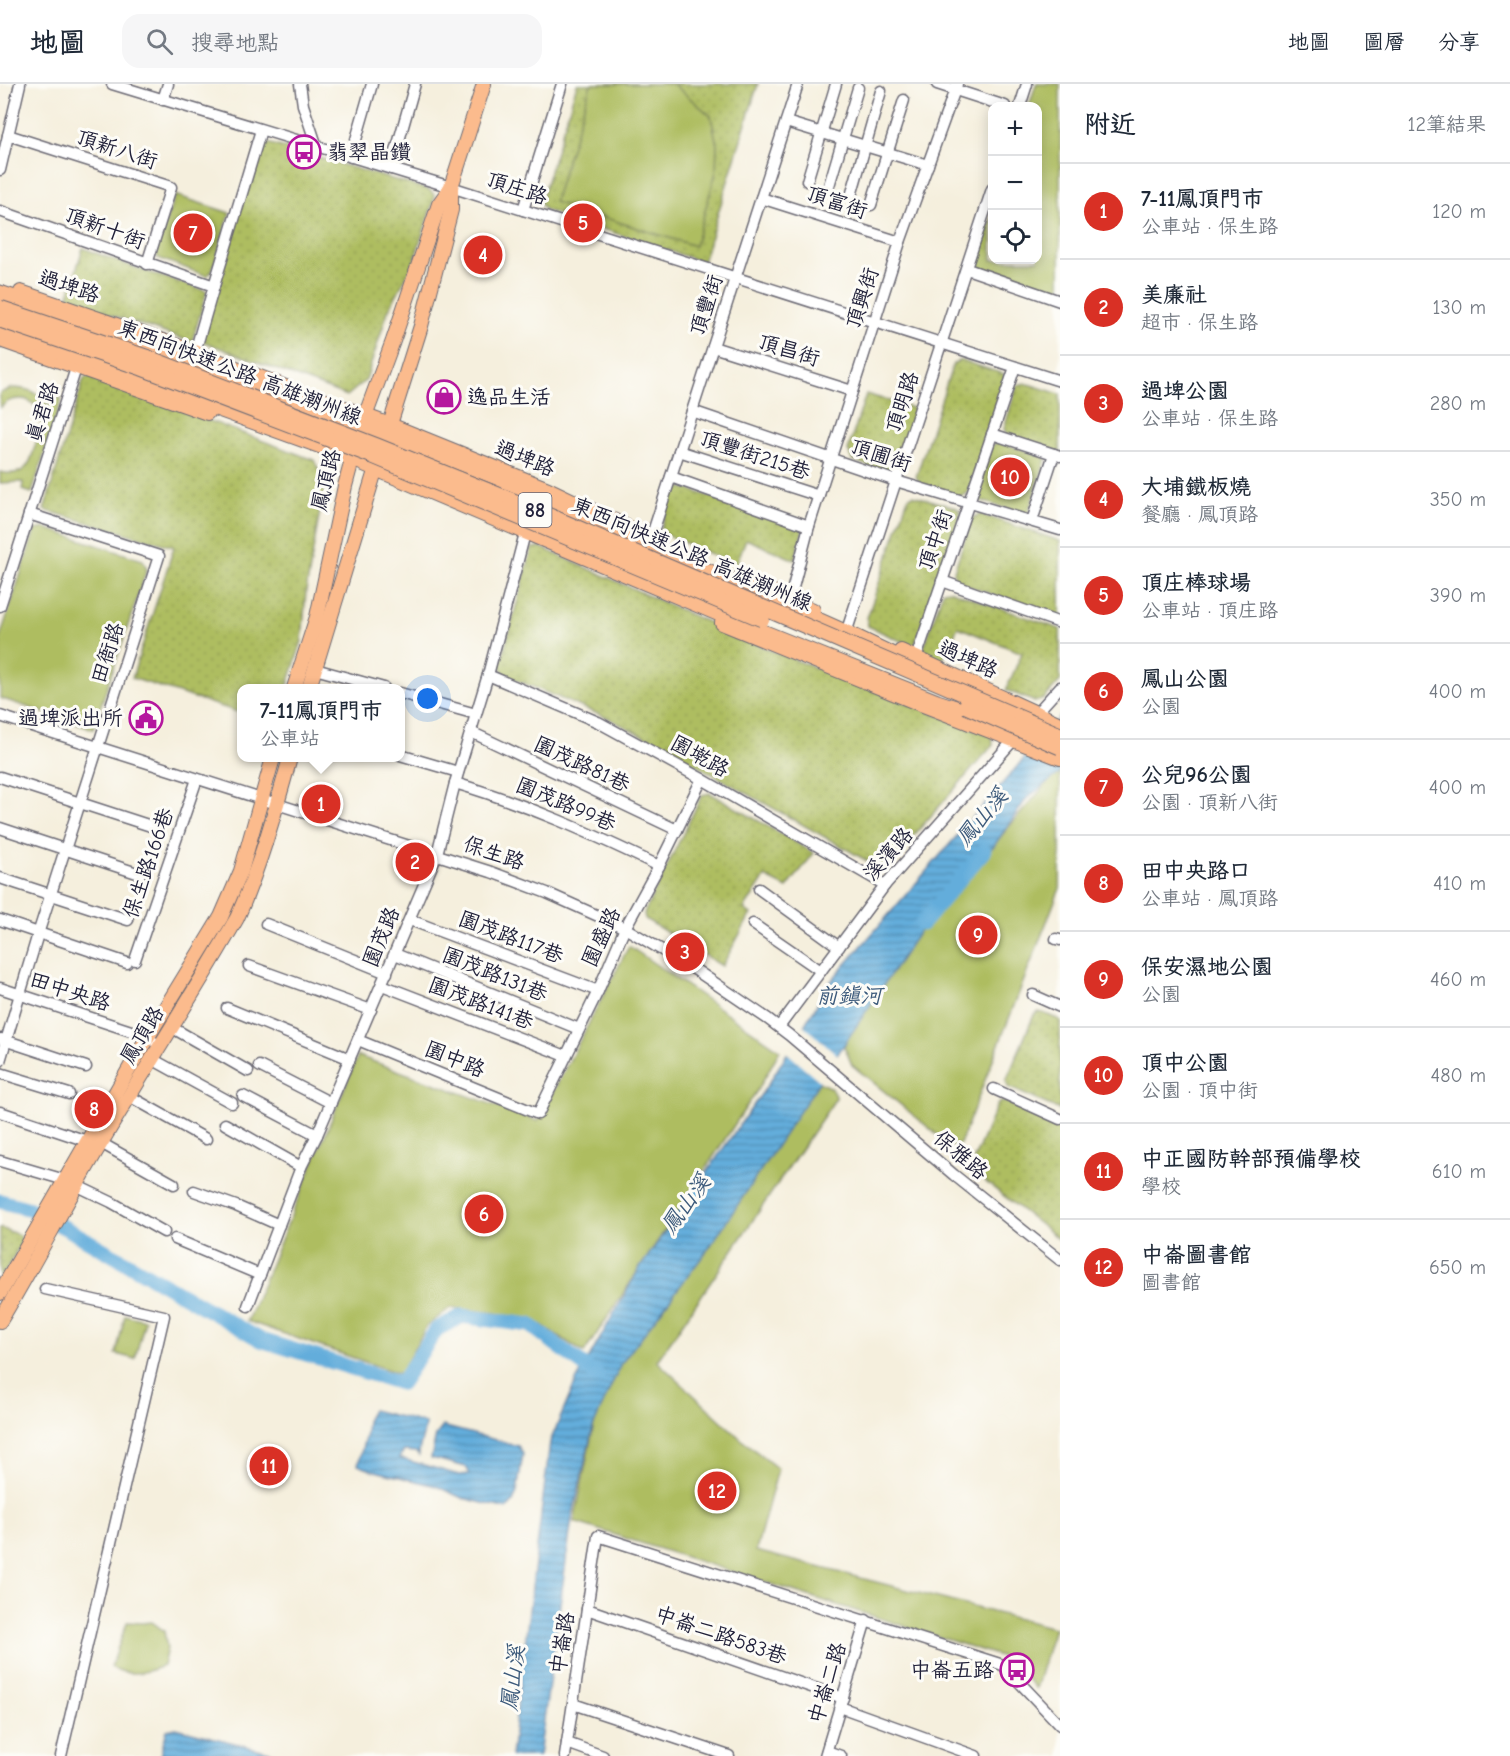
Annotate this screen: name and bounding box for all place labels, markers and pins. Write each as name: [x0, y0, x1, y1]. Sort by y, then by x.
bus stop icon: 翡翠晶鑽: [286, 134, 322, 170]
place label: 翡翠晶鑽: [327, 140, 411, 164]
pin: 5: [564, 200, 602, 246]
pin: 7: [174, 210, 212, 256]
pin: 4: [464, 232, 502, 278]
shop icon: 逸品生活: [426, 379, 462, 415]
place label: 逸品生活: [467, 385, 551, 409]
pin: 10: [990, 454, 1030, 500]
public building icon: 過埤派出所: [128, 700, 164, 736]
place label: 過埤派出所: [18, 706, 123, 730]
pin: 1: [302, 782, 340, 826]
pin: 2: [396, 840, 434, 884]
pin: 9: [958, 912, 998, 958]
pin: 3: [666, 930, 704, 974]
pin: 8: [74, 1086, 113, 1132]
pin: 6: [464, 1192, 504, 1236]
pin: 11: [250, 1444, 288, 1488]
pin: 12: [698, 1468, 736, 1514]
bus stop icon: 中崙五路: [999, 1652, 1035, 1688]
place label: 中崙五路: [910, 1658, 994, 1682]

